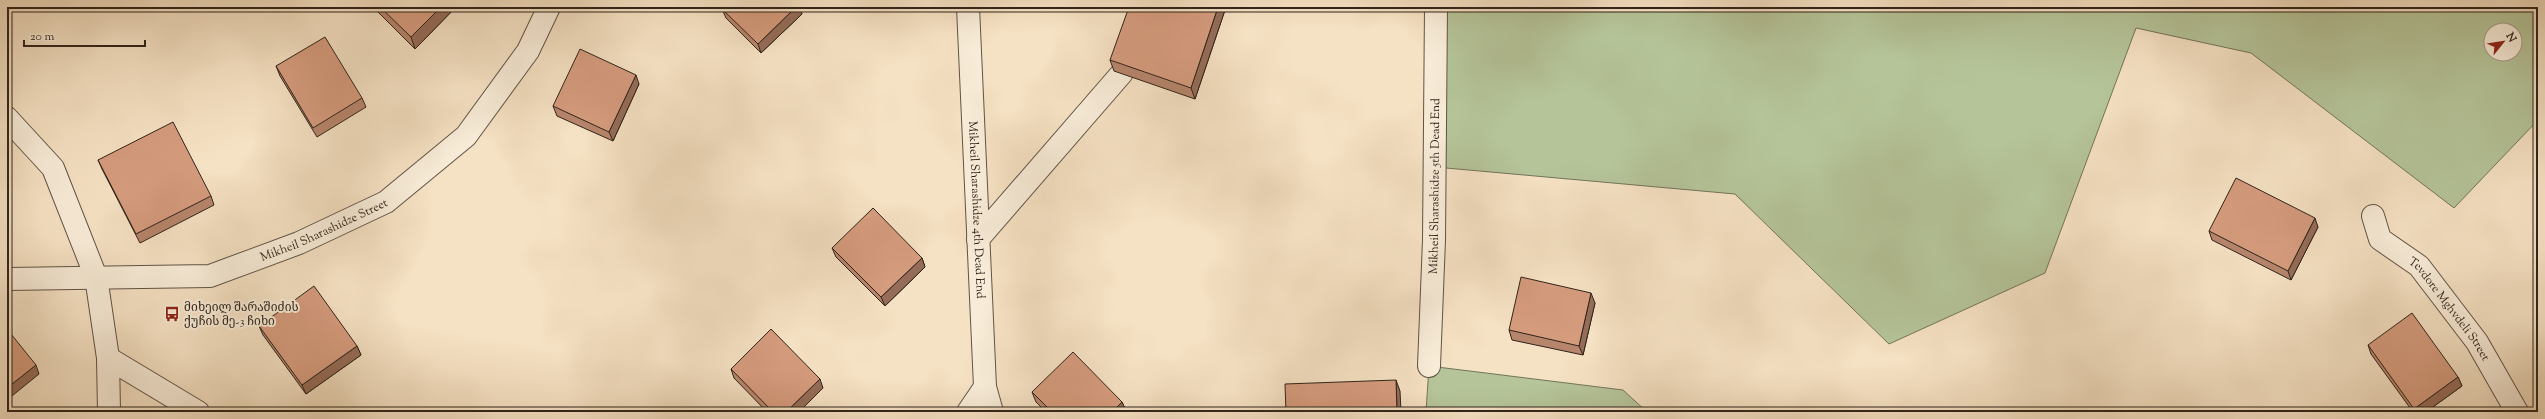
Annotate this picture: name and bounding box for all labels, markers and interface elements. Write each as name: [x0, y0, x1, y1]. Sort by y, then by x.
scale bar: [24, 22, 145, 48]
north arrow: [2483, 22, 2523, 62]
text: 20 m: [30, 28, 55, 46]
text: N: [2501, 29, 2520, 45]
street label: Mikheil Sharashidze 5th Dead End: [1425, 98, 1445, 274]
street label: Mikheil Sharashidze 4th Dead End: [963, 121, 989, 299]
street label: Mikheil Sharashidze Street: [258, 194, 391, 267]
street label: Tevdore Mghvdeli Street: [2404, 253, 2494, 365]
place label: მიხეილ შარაშიძის ქუჩის მე-3 ჩიხი: [184, 299, 299, 331]
bus stop icon: მიხეილ შარაშიძის ქუჩის მე-3 ჩიხი: [163, 305, 181, 323]

